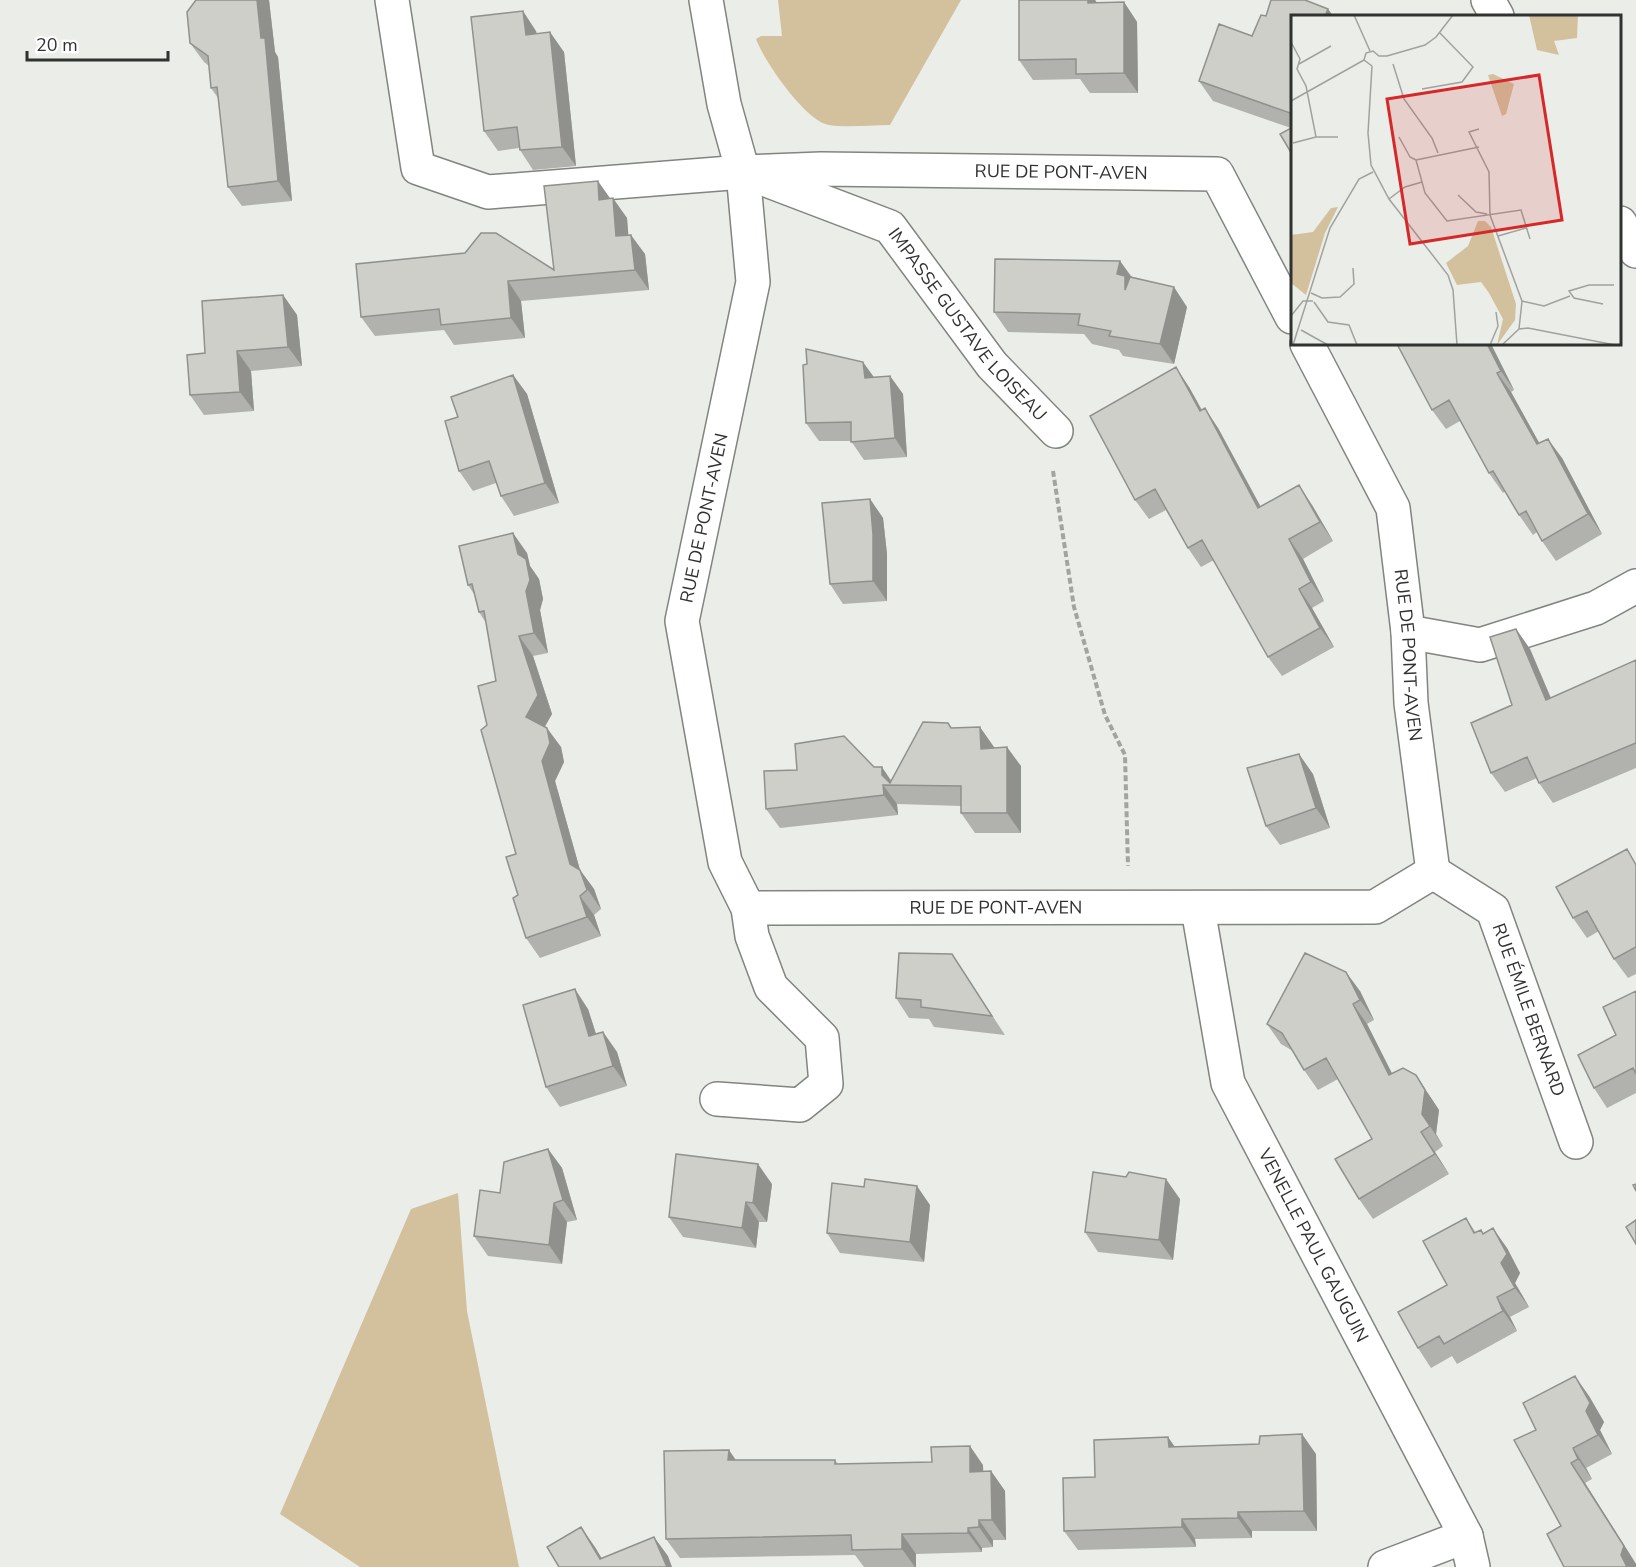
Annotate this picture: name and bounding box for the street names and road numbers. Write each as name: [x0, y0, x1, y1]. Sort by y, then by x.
street label: RUE DE PONT-AVEN: [975, 159, 1148, 185]
street label: IMPASSE GUSTAVE LOISEAU: [883, 223, 1052, 426]
street label: RUE DE PONT-AVEN: [674, 431, 734, 605]
street label: RUE DE PONT-AVEN: [1388, 567, 1428, 743]
street label: RUE DE PONT-AVEN: [910, 895, 1082, 920]
street label: RUE ÉMILE BERNARD: [1487, 920, 1571, 1100]
street label: VENELLE PAUL GAUGUIN: [1252, 1144, 1374, 1346]

